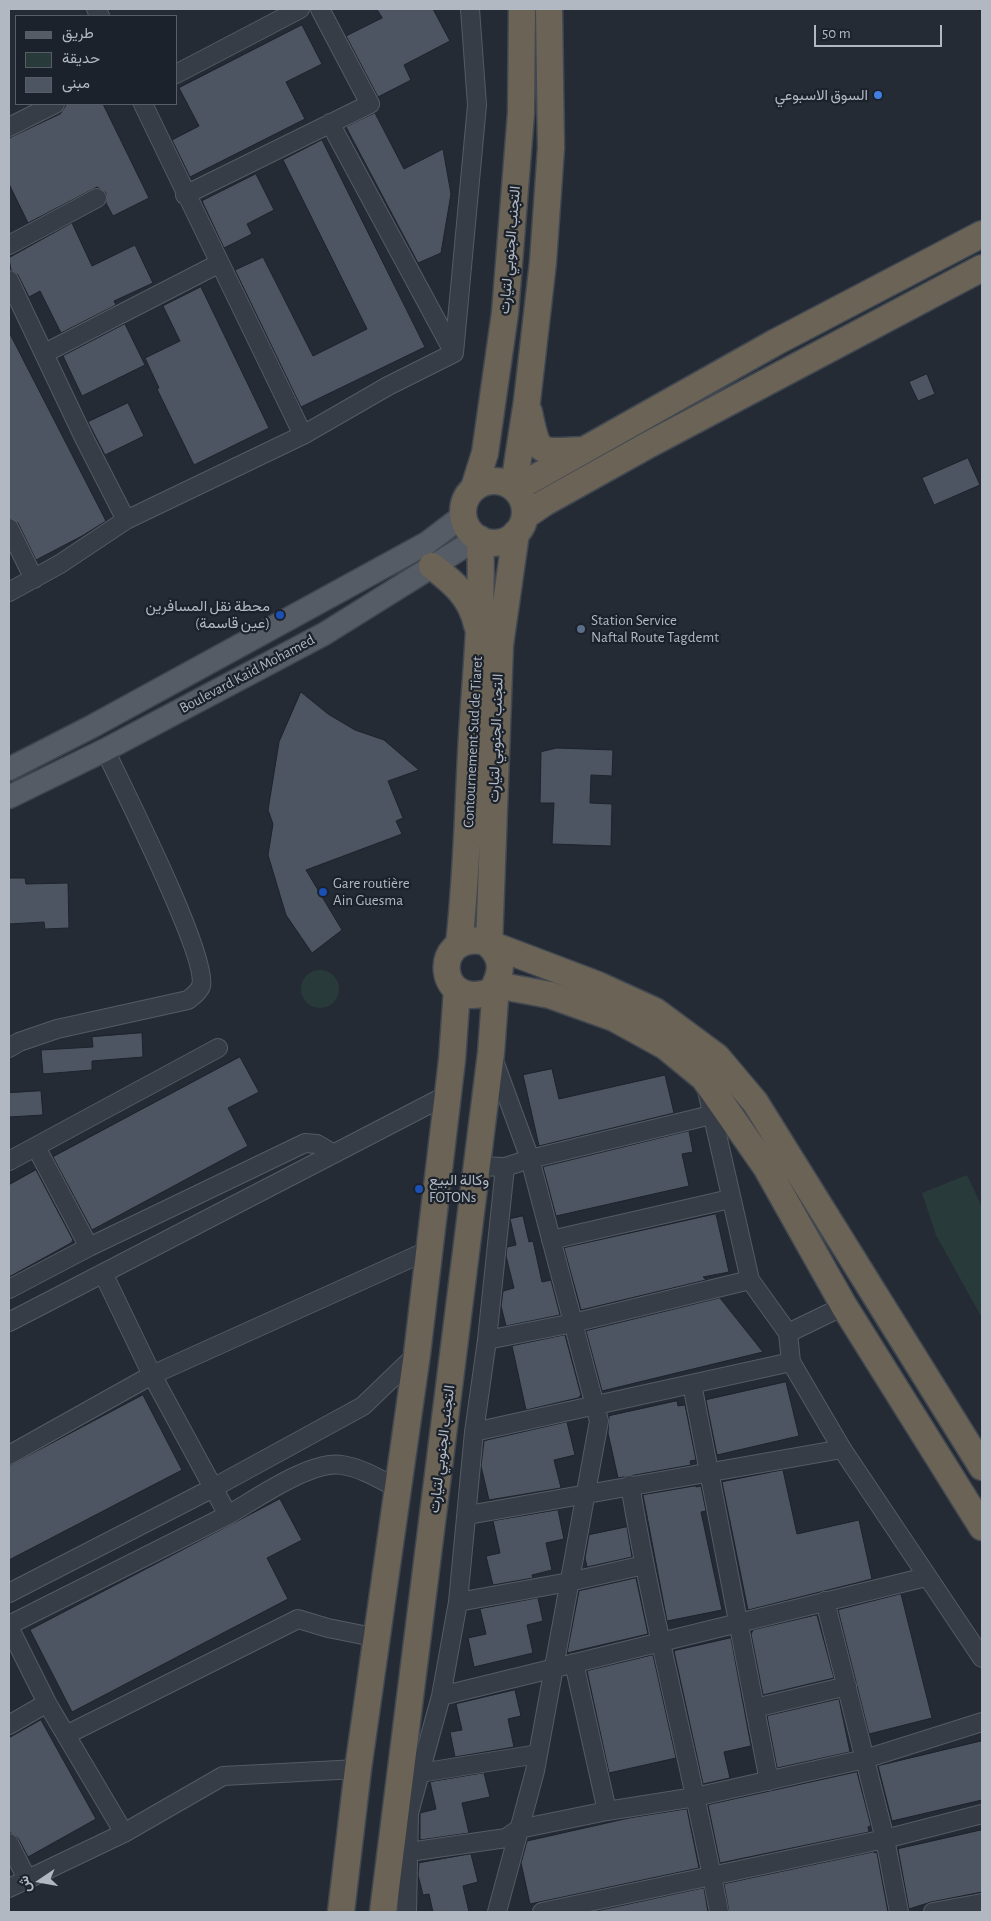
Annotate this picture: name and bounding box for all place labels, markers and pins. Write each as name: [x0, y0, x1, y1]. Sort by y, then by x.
place label: السوق الاسبوعي: [775, 86, 868, 104]
marker: السوق الاسبوعي: [872, 89, 884, 101]
place label: محطة نقل المسافرين (عين قاسمة): [145, 597, 270, 632]
marker: محطة نقل المسافرين (عين قاسمة): [274, 609, 286, 621]
place label: Station Service Naftal Route Tagdemt: [591, 611, 719, 646]
marker: Station Service Naftal Route Tagdemt: [575, 623, 587, 635]
place label: Gare routière Ain Guesma: [333, 874, 410, 909]
marker: Gare routière Ain Guesma: [317, 886, 329, 898]
place label: وكالة البيع FOTONs: [429, 1171, 489, 1206]
marker: وكالة البيع FOTONs: [413, 1183, 425, 1195]

